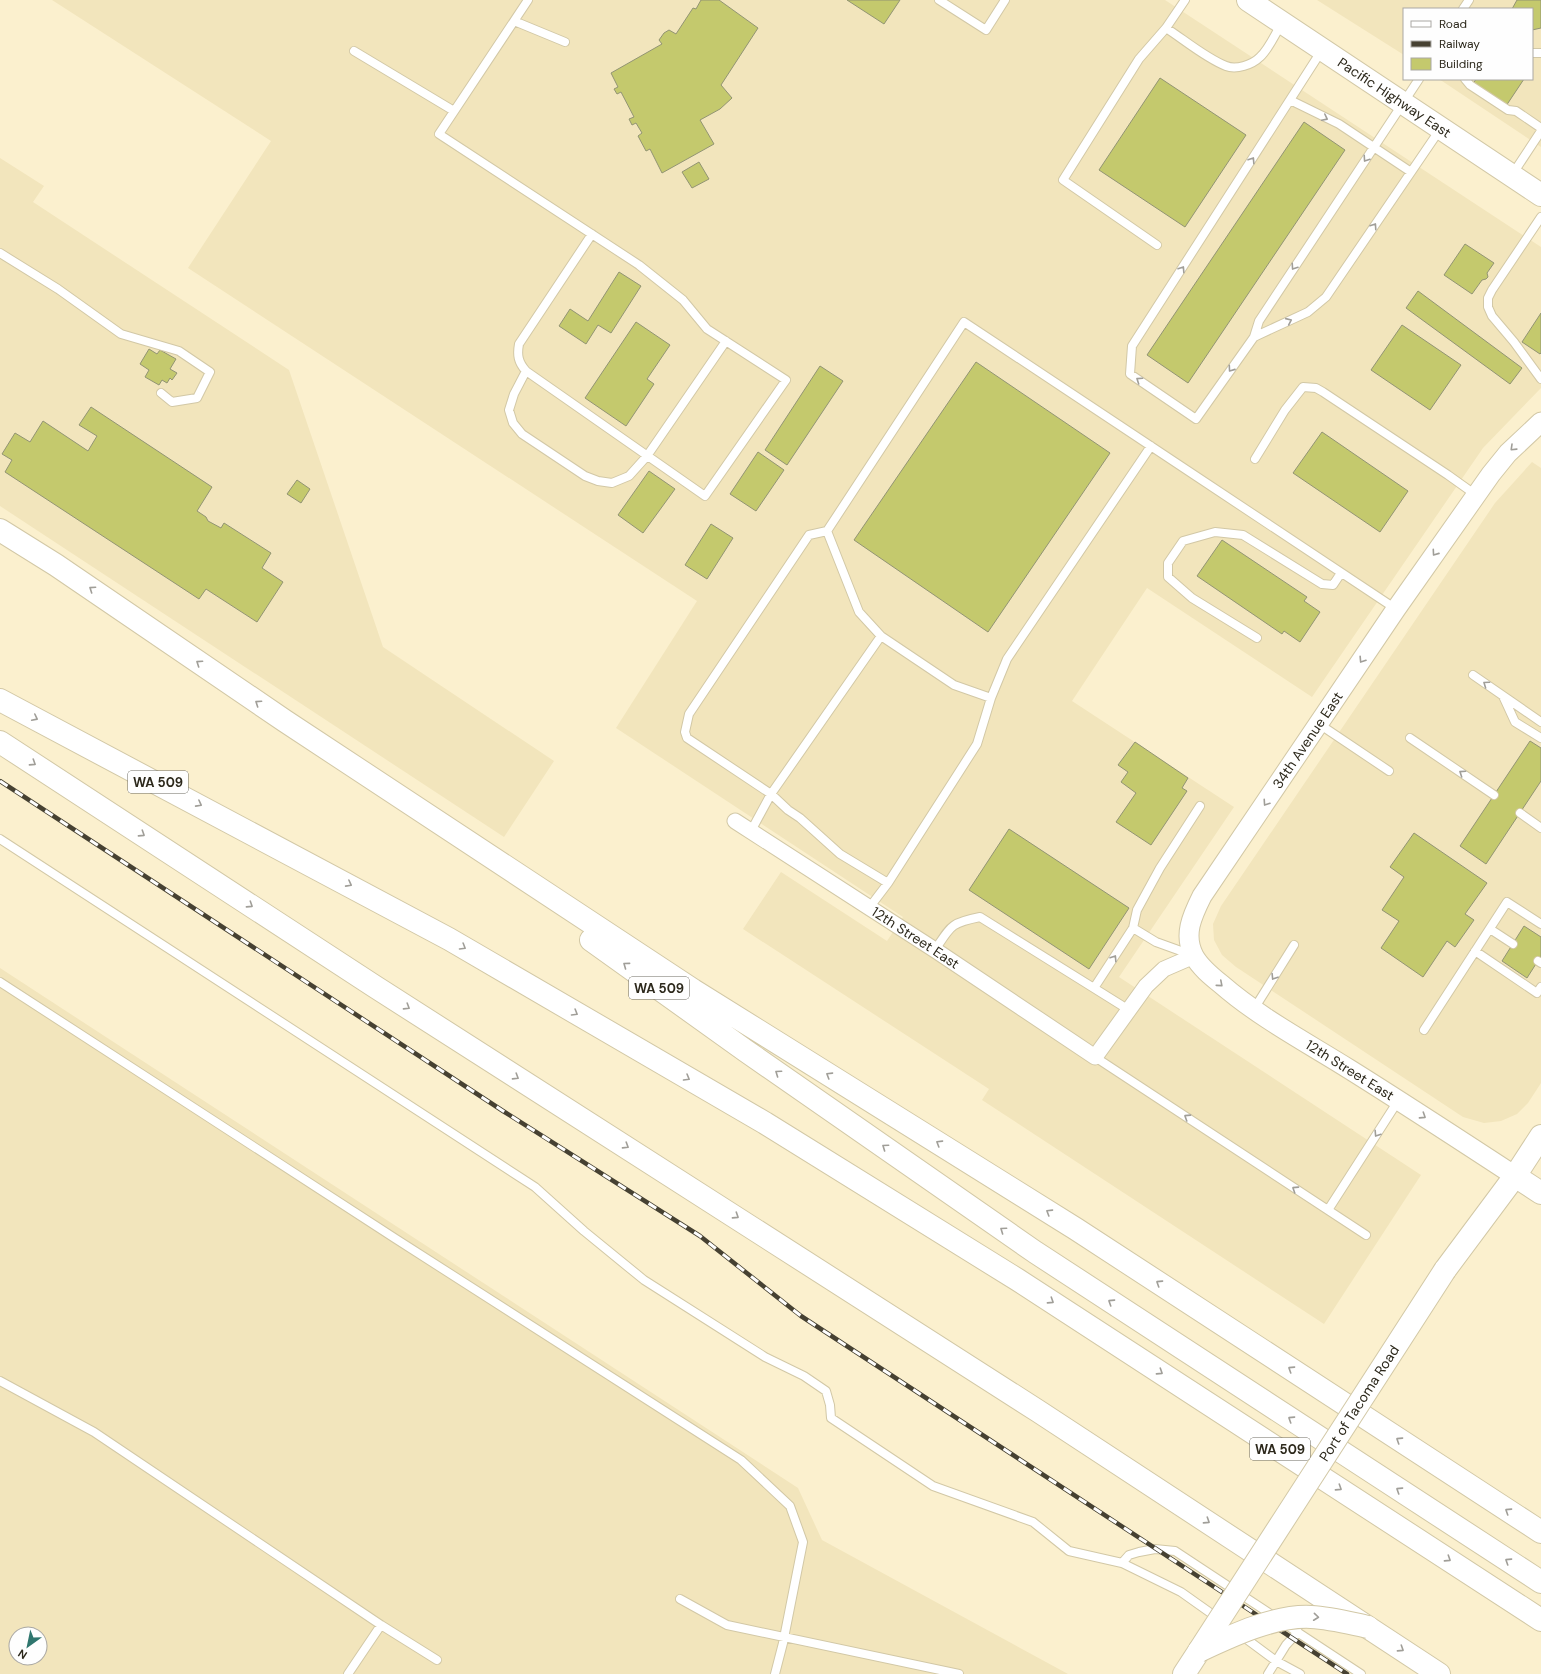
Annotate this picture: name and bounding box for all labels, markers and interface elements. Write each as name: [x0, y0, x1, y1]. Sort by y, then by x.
legend: [1403, 8, 1533, 80]
text: Road: [1439, 16, 1467, 32]
text: Railway: [1439, 36, 1480, 52]
street label: Pacific Highway East: [1334, 53, 1455, 142]
text: Building: [1439, 56, 1483, 72]
one-way arrow: [1321, 113, 1329, 121]
one-way arrow: [1363, 155, 1371, 162]
one-way arrow: [1247, 157, 1255, 164]
one-way arrow: [1369, 223, 1377, 230]
one-way arrow: [1291, 263, 1299, 270]
one-way arrow: [1177, 266, 1185, 273]
one-way arrow: [1285, 318, 1292, 326]
one-way arrow: [1228, 365, 1236, 372]
one-way arrow: [1136, 377, 1143, 385]
one-way arrow: [1510, 444, 1518, 451]
one-way arrow: [1432, 549, 1440, 556]
one-way arrow: [89, 587, 96, 594]
one-way arrow: [1360, 656, 1367, 663]
one-way arrow: [196, 660, 203, 668]
one-way arrow: [1483, 681, 1490, 689]
street label: 34th Avenue East: [1268, 688, 1347, 792]
one-way arrow: [255, 700, 262, 708]
one-way arrow: [30, 713, 38, 720]
one-way arrow: [29, 758, 36, 766]
road number: WA 509: [128, 771, 188, 793]
one-way arrow: [1459, 771, 1466, 778]
one-way arrow: [1264, 798, 1271, 805]
one-way arrow: [195, 800, 202, 807]
one-way arrow: [137, 829, 144, 836]
one-way arrow: [345, 880, 352, 887]
one-way arrow: [246, 901, 253, 908]
street label: 12th Street East: [868, 903, 963, 973]
one-way arrow: [459, 942, 466, 949]
one-way arrow: [1109, 955, 1116, 962]
one-way arrow: [624, 963, 631, 970]
one-way arrow: [1271, 973, 1278, 980]
road number: WA 509: [629, 977, 689, 999]
one-way arrow: [1216, 980, 1223, 987]
one-way arrow: [402, 1002, 409, 1009]
one-way arrow: [571, 1008, 578, 1016]
street label: 12th Street East: [1302, 1036, 1398, 1104]
one-way arrow: [775, 1070, 782, 1078]
one-way arrow: [512, 1072, 519, 1079]
one-way arrow: [826, 1072, 833, 1079]
one-way arrow: [683, 1074, 690, 1081]
one-way arrow: [1419, 1112, 1426, 1119]
one-way arrow: [1184, 1114, 1191, 1122]
one-way arrow: [1375, 1129, 1382, 1136]
one-way arrow: [936, 1141, 943, 1148]
one-way arrow: [622, 1142, 629, 1149]
one-way arrow: [882, 1145, 889, 1152]
one-way arrow: [1292, 1186, 1299, 1194]
one-way arrow: [1046, 1209, 1053, 1217]
one-way arrow: [731, 1211, 738, 1218]
one-way arrow: [1000, 1227, 1007, 1235]
one-way arrow: [1156, 1280, 1163, 1287]
one-way arrow: [1047, 1296, 1054, 1304]
one-way arrow: [1108, 1299, 1115, 1307]
street label: Port of Tacoma Road: [1315, 1342, 1403, 1465]
one-way arrow: [1156, 1367, 1163, 1374]
one-way arrow: [1288, 1367, 1295, 1374]
one-way arrow: [1288, 1416, 1295, 1423]
road number: WA 509: [1250, 1438, 1310, 1460]
one-way arrow: [1397, 1438, 1404, 1445]
one-way arrow: [1335, 1483, 1342, 1490]
one-way arrow: [1397, 1487, 1404, 1494]
one-way arrow: [1505, 1508, 1512, 1516]
one-way arrow: [1203, 1516, 1210, 1524]
one-way arrow: [1444, 1554, 1451, 1562]
one-way arrow: [1505, 1558, 1512, 1565]
one-way arrow: [1313, 1612, 1319, 1621]
north arrow: [8, 1626, 48, 1666]
one-way arrow: [1397, 1644, 1404, 1652]
text: N: [15, 1646, 30, 1662]

